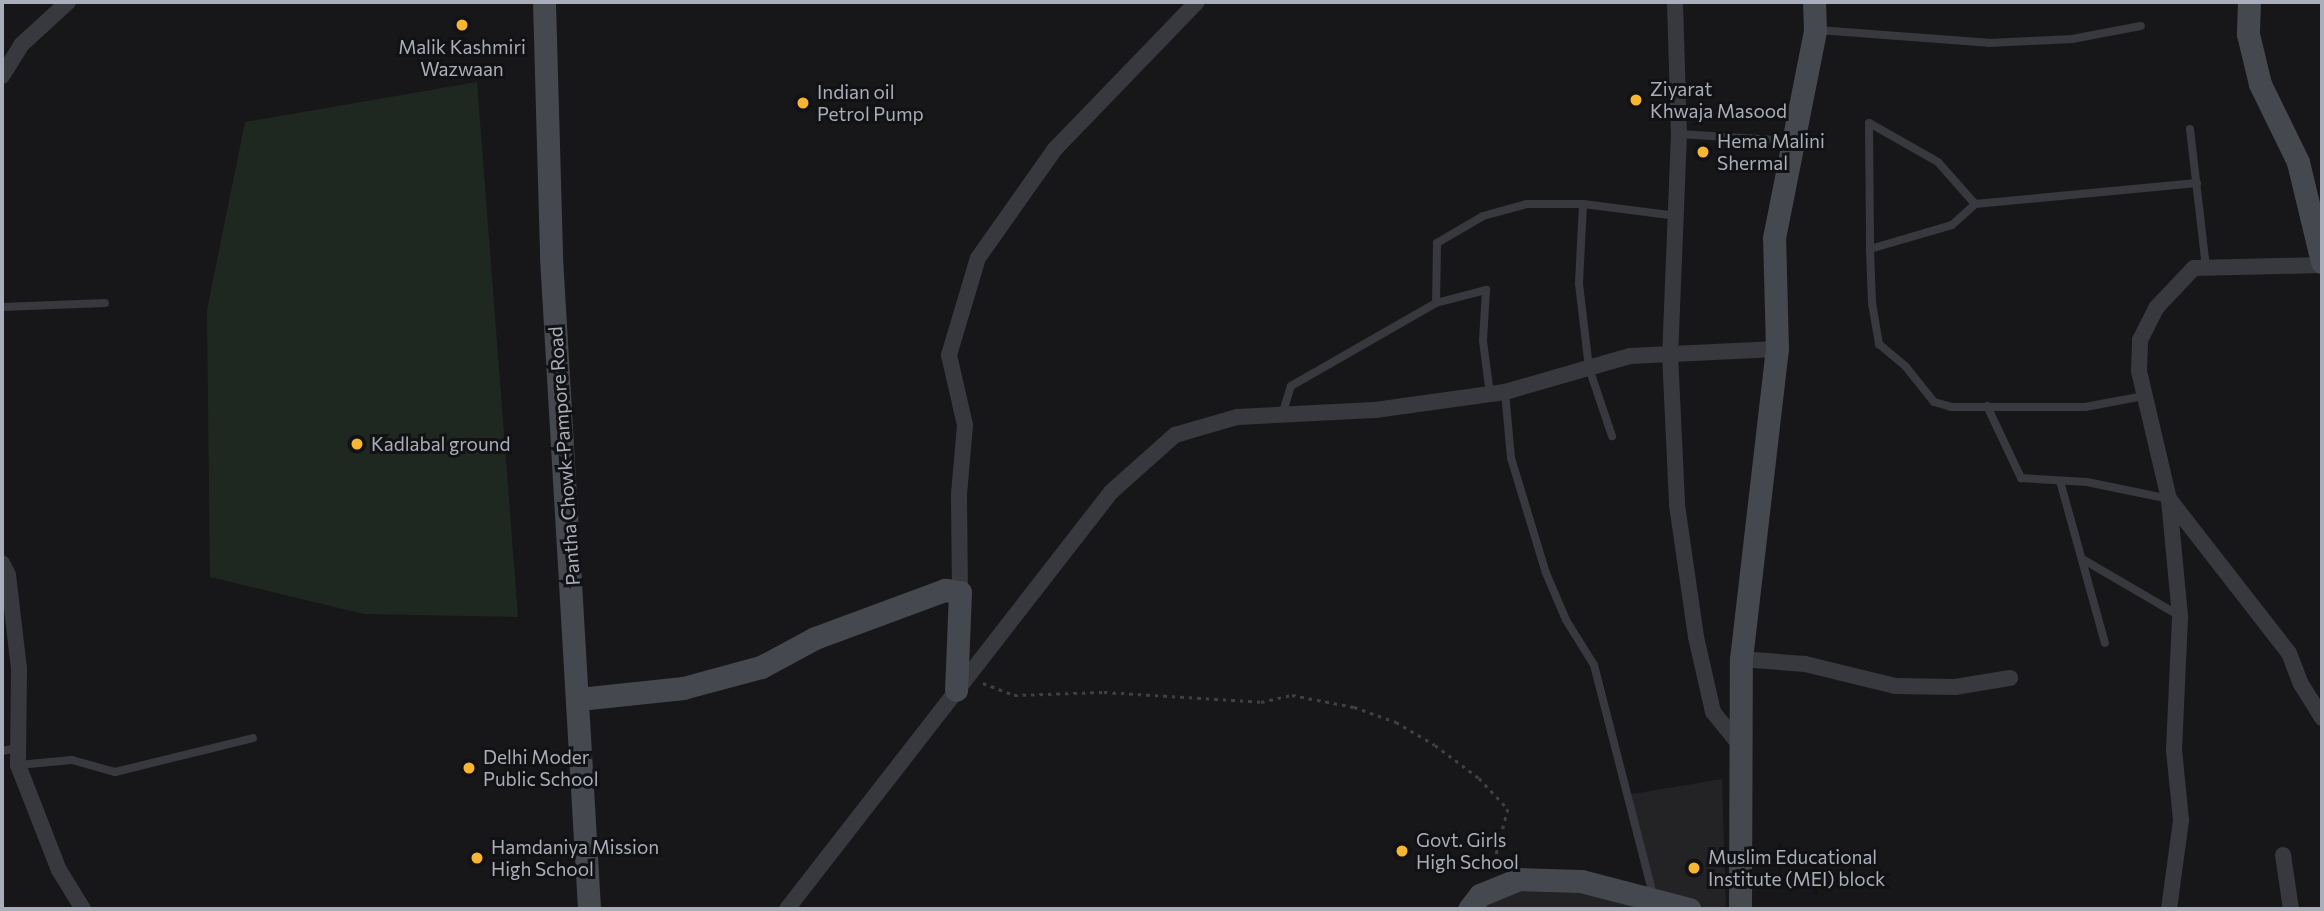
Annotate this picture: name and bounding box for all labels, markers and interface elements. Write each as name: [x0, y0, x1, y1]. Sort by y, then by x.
marker: Malik Kashmiri Wazwaan: [454, 17, 470, 33]
place label: Malik Kashmiri Wazwaan: [398, 36, 526, 80]
place label: Ziyarat Khwaja Masood: [1650, 78, 1787, 122]
place label: Indian oil Petrol Pump: [817, 81, 924, 125]
marker: Ziyarat Khwaja Masood: [1628, 92, 1644, 108]
marker: Indian oil Petrol Pump: [795, 95, 811, 111]
place label: Hema Malini Shermal: [1717, 130, 1825, 174]
marker: Hema Malini Shermal: [1695, 144, 1711, 160]
street label: Pantha Chowk-Pampore Road: [544, 326, 584, 586]
place label: Kadlabal ground: [371, 433, 510, 455]
marker: Kadlabal ground: [349, 436, 365, 452]
place label: Delhi Moder Public School: [483, 746, 598, 790]
marker: Delhi Moder Public School: [461, 760, 477, 776]
place label: Govt. Girls High School: [1416, 829, 1519, 873]
place label: Hamdaniya Mission High School: [491, 836, 659, 880]
marker: Govt. Girls High School: [1394, 843, 1410, 859]
place label: Muslim Educational Institute (MEI) block: [1708, 846, 1885, 890]
marker: Hamdaniya Mission High School: [469, 850, 485, 866]
marker: Muslim Educational Institute (MEI) block: [1686, 860, 1702, 876]

